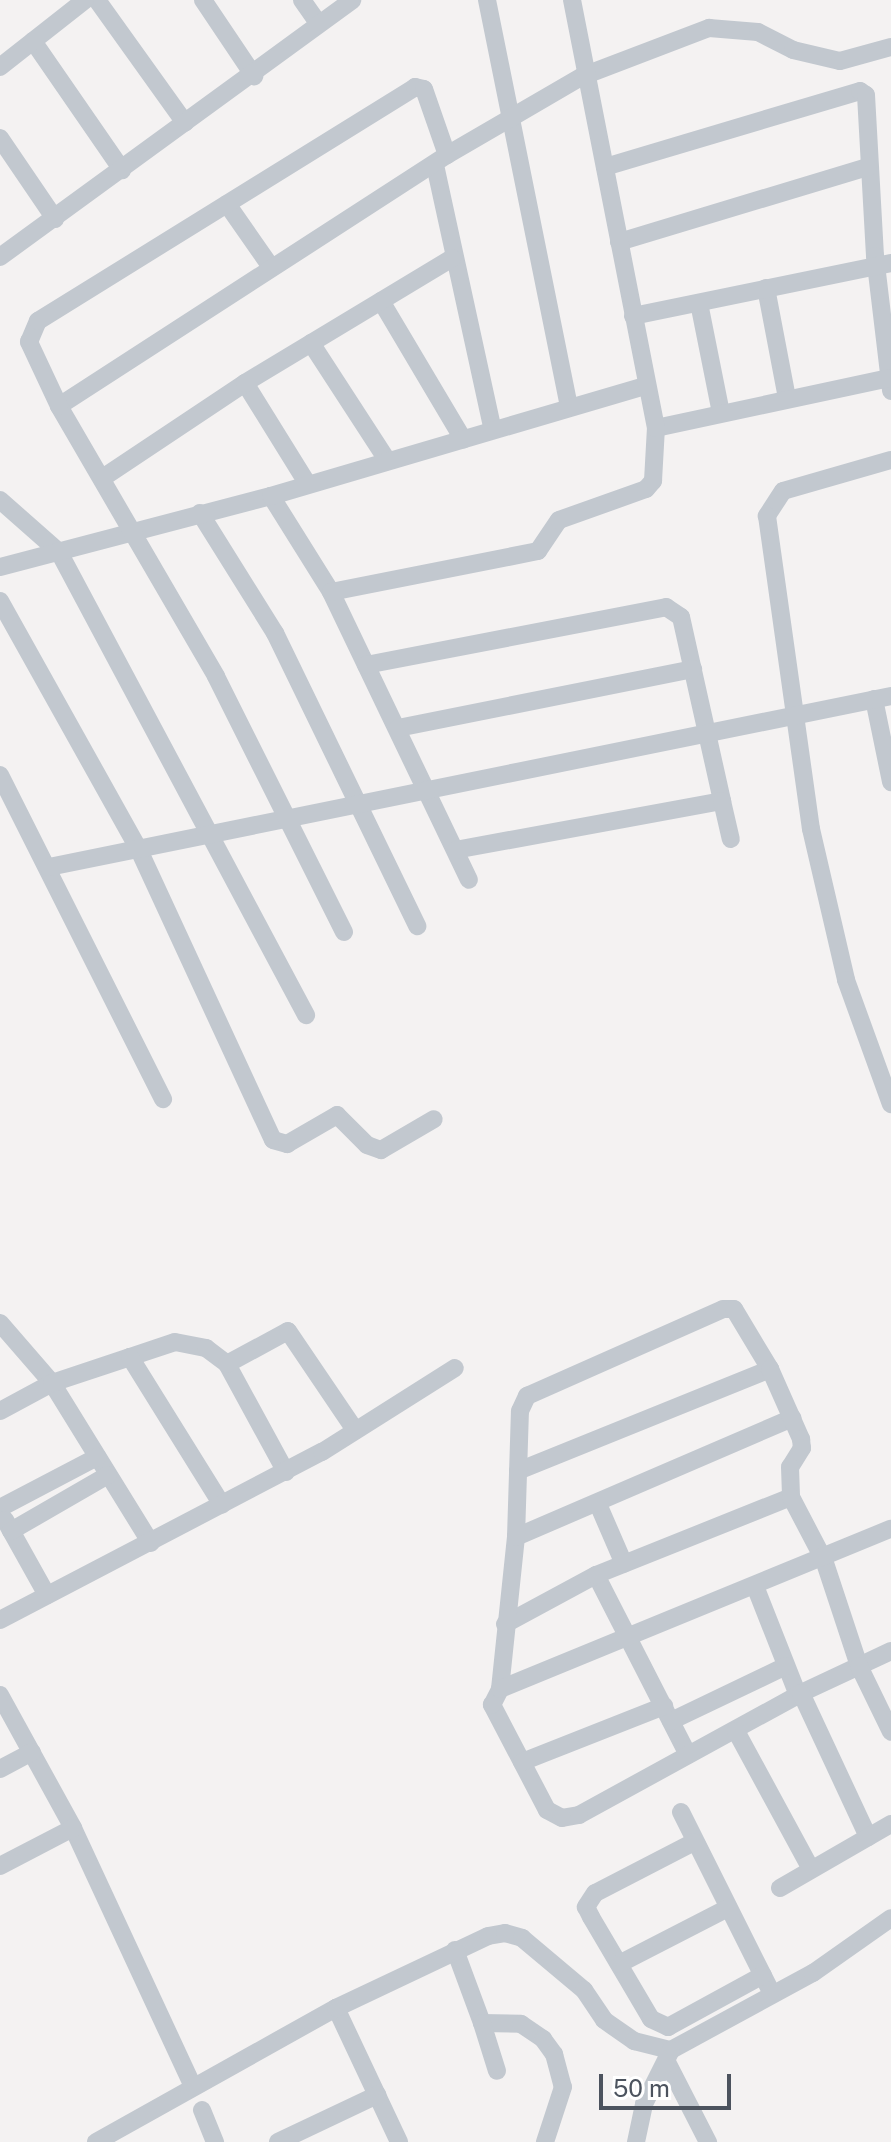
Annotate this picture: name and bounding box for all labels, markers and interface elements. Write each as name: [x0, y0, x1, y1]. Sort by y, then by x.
scale bar: [603, 2058, 735, 2108]
text: 50 m: [613, 2074, 670, 2102]

